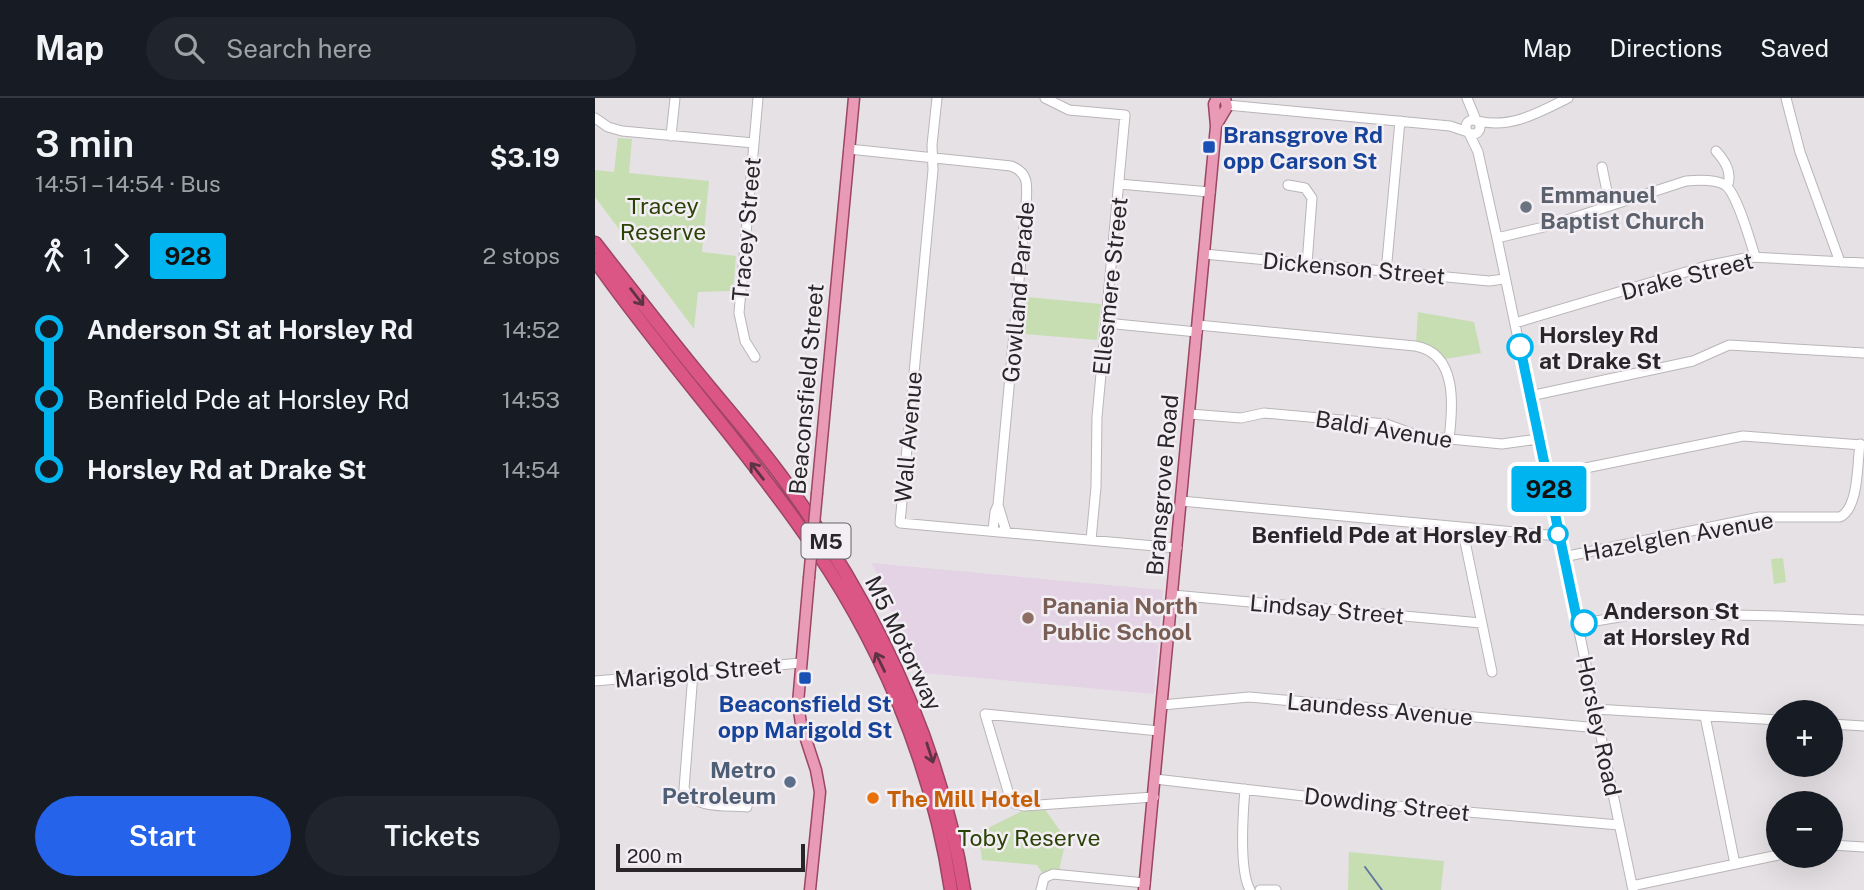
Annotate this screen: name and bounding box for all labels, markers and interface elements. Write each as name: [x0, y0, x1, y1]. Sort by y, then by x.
search box: [146, 17, 636, 80]
text: Map: [35, 29, 104, 67]
icon: search: [170, 29, 208, 67]
text: Search here: [226, 33, 372, 64]
text: Map: [1523, 34, 1572, 62]
text: Directions: [1610, 34, 1722, 62]
text: Saved: [1760, 34, 1829, 62]
text: 3 min: [35, 121, 134, 166]
place label: Bransgrove Rd opp Carson St: [1223, 121, 1383, 174]
marker: Bransgrove Rd opp Carson St: [1201, 139, 1217, 155]
text: $3.19: [490, 142, 560, 173]
street label: Tracey Street: [726, 156, 766, 302]
text: 14:51 – 14:54 · Bus: [35, 170, 221, 197]
place label: Emmanuel Baptist Church: [1540, 181, 1704, 234]
park label: Tracey Reserve: [620, 192, 706, 245]
street label: Ellesmere Street: [1087, 196, 1133, 376]
marker: Emmanuel Baptist Church: [1518, 199, 1534, 215]
street label: Gowlland Parade: [997, 200, 1039, 384]
icon: walk: [35, 237, 73, 275]
icon: forward: [102, 237, 140, 275]
text: 1: [83, 242, 92, 269]
text: 928: [164, 242, 212, 270]
text: 2 stops: [482, 242, 560, 269]
street label: Dickenson Street: [1262, 247, 1446, 289]
street label: Drake Street: [1618, 247, 1756, 305]
street label: Beaconsfield Street: [783, 282, 829, 496]
one-way arrow: [629, 287, 645, 305]
text: Anderson St at Horsley Rd: [87, 314, 413, 345]
text: 14:52: [503, 316, 560, 343]
place label: Horsley Rd at Drake St: [1539, 321, 1661, 374]
marker: Horsley Rd at Drake St: [1507, 334, 1533, 360]
street label: Wall Avenue: [889, 370, 927, 504]
text: Benfield Pde at Horsley Rd: [87, 384, 409, 415]
text: 14:53: [502, 386, 560, 413]
street label: Bransgrove Road: [1141, 393, 1183, 577]
street label: Baldi Avenue: [1313, 405, 1455, 453]
text: Horsley Rd at Drake St: [87, 454, 366, 485]
text: 14:54: [502, 456, 560, 483]
one-way arrow: [750, 463, 765, 481]
line badge: 928: [1509, 466, 1589, 512]
text: 928: [1525, 475, 1573, 503]
street label: Hazelglen Avenue: [1581, 506, 1775, 566]
place label: Benfield Pde at Horsley Rd: [1251, 521, 1542, 548]
road number: M5: [801, 524, 851, 558]
marker: Benfield Pde at Horsley Rd: [1548, 524, 1568, 544]
street label: M5 Motorway: [860, 571, 948, 715]
street label: Lindsay Street: [1249, 589, 1405, 629]
place label: Panania North Public School: [1042, 592, 1198, 645]
place label: Anderson St at Horsley Rd: [1603, 597, 1750, 650]
marker: Panania North Public School: [1020, 610, 1036, 626]
marker: Anderson St at Horsley Rd: [1571, 610, 1597, 636]
street label: Marigold Street: [613, 651, 783, 693]
one-way arrow: [873, 652, 886, 673]
street label: Horsley Road: [1571, 653, 1627, 799]
marker: Beaconsfield St opp Marigold St: [797, 670, 813, 686]
street label: Laundess Avenue: [1286, 687, 1474, 731]
place label: Beaconsfield St opp Marigold St: [718, 690, 892, 743]
map controls: [1766, 700, 1843, 868]
button: +: [1766, 700, 1843, 777]
one-way arrow: [925, 741, 937, 763]
place label: Metro Petroleum: [662, 756, 776, 809]
marker: Metro Petroleum: [782, 774, 798, 790]
street label: Dowding Street: [1303, 782, 1471, 826]
place label: The Mill Hotel: [887, 785, 1041, 812]
marker: The Mill Hotel: [865, 790, 881, 806]
button: −: [1766, 791, 1843, 868]
button: Start: [35, 796, 291, 876]
button: Tickets: [305, 796, 560, 876]
park label: Toby Reserve: [958, 824, 1100, 851]
scale bar: [616, 841, 805, 873]
text: 200 m: [627, 845, 683, 867]

